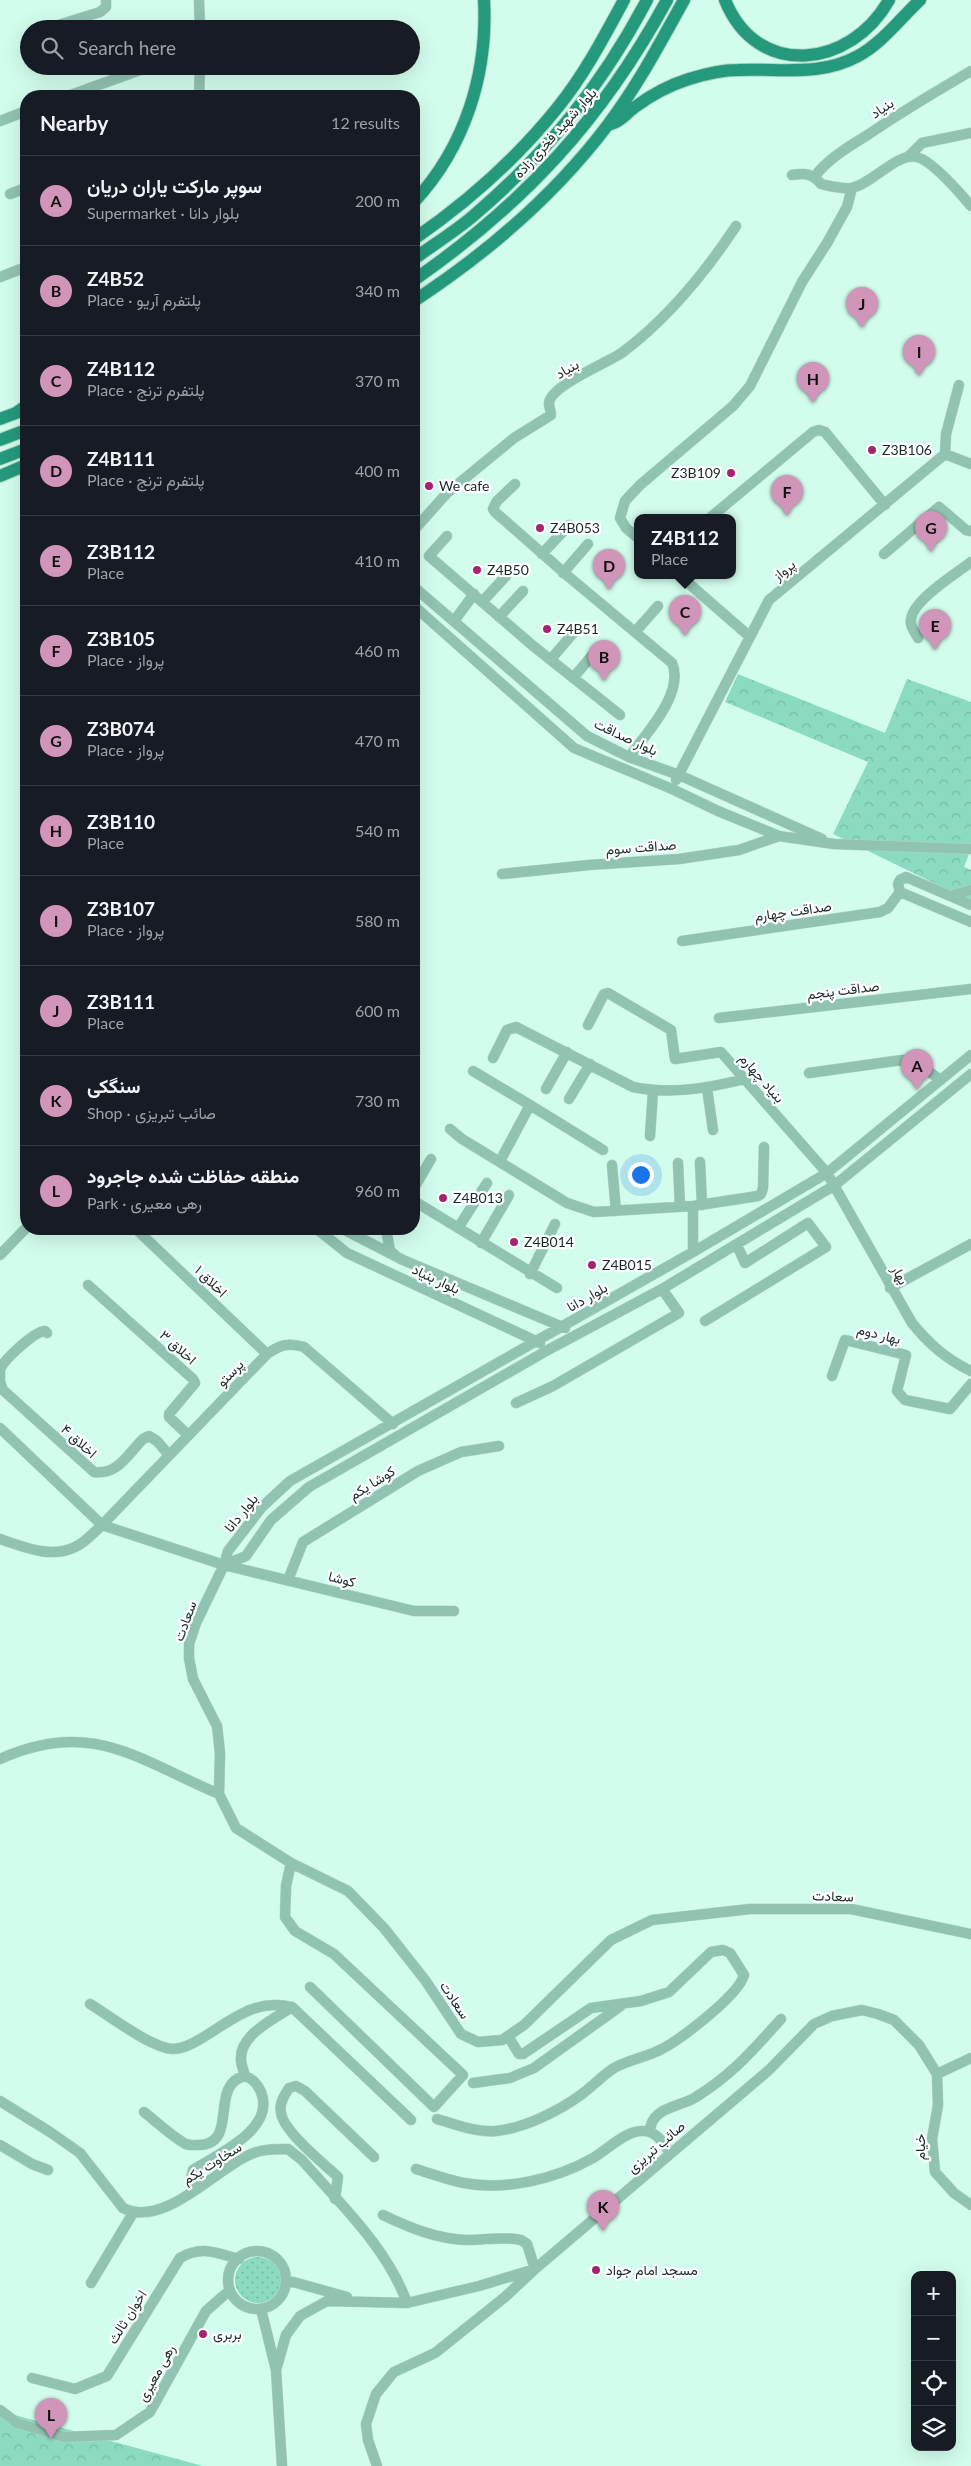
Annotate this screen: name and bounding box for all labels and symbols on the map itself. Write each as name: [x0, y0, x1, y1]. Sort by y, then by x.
street label: بلوار شهید فخری زاده: [510, 84, 600, 182]
street label: بنیاد: [867, 94, 897, 122]
pin: J: [846, 287, 878, 328]
pin: I: [903, 335, 935, 376]
street label: بنیاد: [552, 355, 582, 383]
pin: H: [797, 362, 829, 403]
place label: Z3B106: [882, 441, 932, 458]
marker: Z3B106: [866, 444, 878, 456]
place label: Z3B109: [671, 464, 721, 481]
marker: Z3B109: [725, 467, 737, 479]
pin: F: [771, 475, 803, 516]
place label: We cafe: [439, 477, 489, 494]
marker: We cafe: [423, 480, 435, 492]
pin: G: [915, 511, 947, 552]
place label: Z4B053: [550, 519, 600, 536]
marker: Z4B053: [534, 522, 546, 534]
pin: D: [593, 549, 625, 590]
street label: پرواز: [768, 555, 800, 586]
place label: Z4B50: [487, 561, 529, 578]
marker: Z4B50: [471, 564, 483, 576]
pin: C: [669, 595, 701, 636]
pin: E: [919, 609, 951, 650]
place label: Z4B51: [557, 620, 599, 637]
marker: Z4B51: [541, 623, 553, 635]
pin: B: [588, 640, 620, 681]
street label: بلوار صداقت: [591, 714, 661, 760]
street label: صداقت سوم: [605, 836, 677, 858]
street label: صداقت چهارم: [753, 897, 833, 926]
street label: صداقت پنجم: [806, 977, 881, 1004]
street label: بنیاد چهارم: [735, 1049, 788, 1107]
pin: A: [901, 1049, 933, 1090]
your location: [628, 1162, 654, 1188]
place label: Z4B013: [453, 1189, 503, 1206]
marker: Z4B013: [437, 1192, 449, 1204]
place label: Z4B014: [524, 1233, 574, 1250]
marker: Z4B014: [508, 1236, 520, 1248]
place label: Z4B015: [602, 1256, 652, 1273]
marker: Z4B015: [586, 1259, 598, 1271]
street label: بلوار بنیاد: [409, 1260, 463, 1298]
street label: اخلاق ۱: [191, 1261, 231, 1301]
street label: بهار: [887, 1261, 913, 1288]
street label: بلوار دانا: [563, 1278, 611, 1316]
street label: بهار دوم: [855, 1320, 903, 1348]
street label: اخلاق ۳: [156, 1326, 200, 1368]
street label: پرستو: [213, 1355, 248, 1391]
street label: اخلاق ۴: [57, 1420, 101, 1462]
street label: کوشا یکم: [346, 1462, 398, 1504]
street label: بلوار دانا: [220, 1490, 262, 1536]
street label: کوشا: [327, 1567, 357, 1591]
street label: سعادت: [169, 1598, 200, 1643]
street label: سعادت: [812, 1886, 854, 1905]
street label: سعادت: [437, 1978, 474, 2022]
street label: صائب تبریزی: [623, 2117, 689, 2177]
street label: خیام: [911, 2134, 929, 2160]
street label: سخاوت یکم: [179, 2138, 245, 2188]
pin: K: [587, 2190, 619, 2231]
place label: مسجد امام جواد: [606, 2261, 698, 2279]
marker: مسجد امام جواد: [590, 2264, 602, 2276]
street label: اخوان ثالث: [103, 2287, 151, 2347]
place label: بربری: [213, 2325, 242, 2343]
marker: بربری: [197, 2328, 209, 2340]
street label: رهی معیری: [133, 2341, 179, 2405]
pin: L: [35, 2398, 67, 2439]

